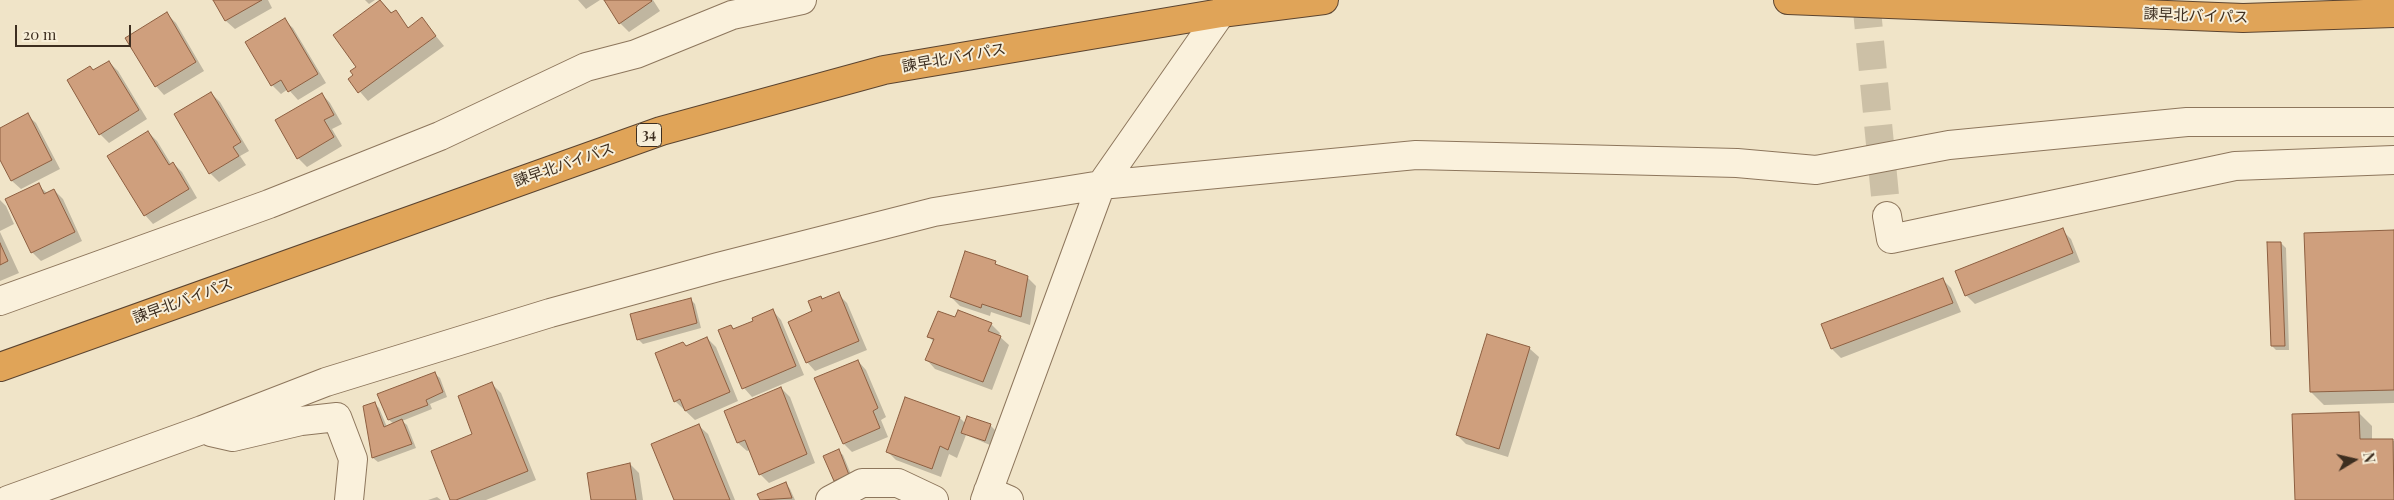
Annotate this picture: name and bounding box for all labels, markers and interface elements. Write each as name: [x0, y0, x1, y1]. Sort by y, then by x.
street label: 諫早北バイパス: [2143, 5, 2249, 27]
scale bar: [18, 15, 134, 47]
text: 20 m: [23, 24, 56, 44]
street label: 諫早北バイパス: [901, 40, 1007, 76]
road number: 34: [636, 124, 662, 146]
street label: 諫早北バイパス: [511, 139, 617, 191]
street label: 諫早北バイパス: [131, 275, 235, 327]
north arrow: [2329, 435, 2379, 485]
text: N: [2359, 451, 2379, 464]

